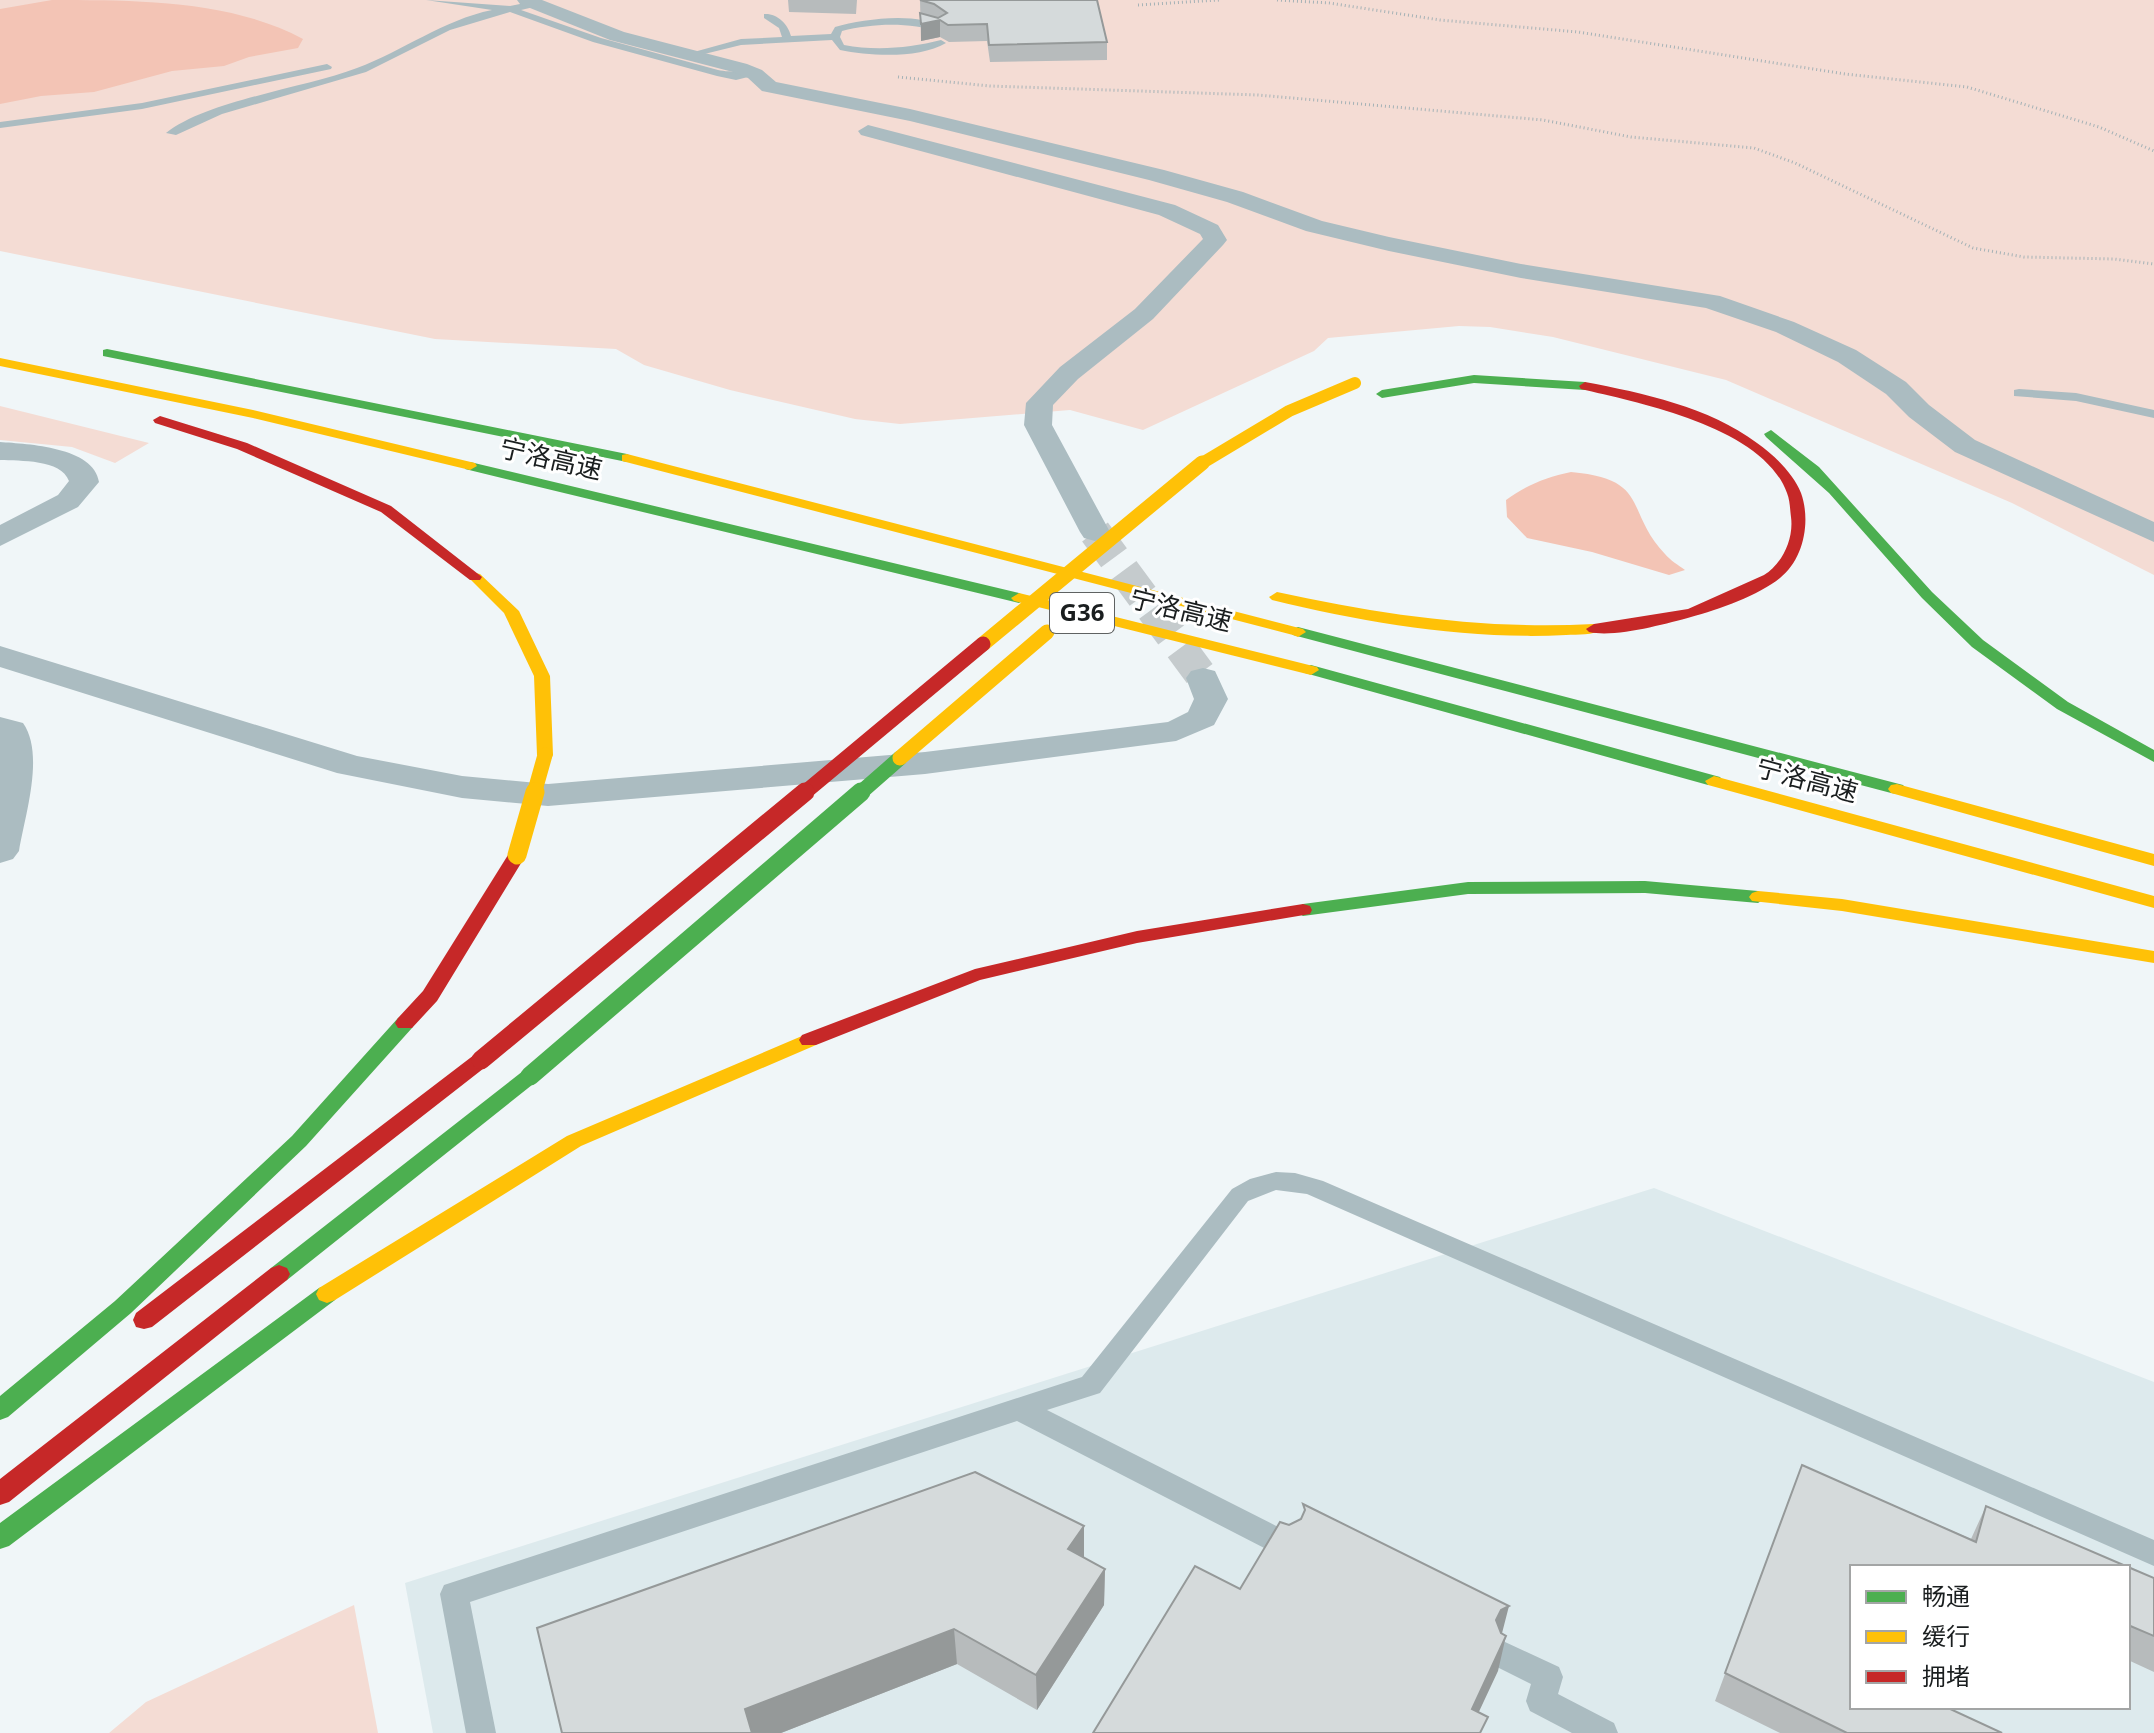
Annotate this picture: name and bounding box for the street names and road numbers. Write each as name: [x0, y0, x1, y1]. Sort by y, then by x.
street label: 宁洛高速: [497, 429, 606, 487]
street label: 宁洛高速: [1126, 579, 1236, 639]
road number: G36: [1050, 593, 1114, 633]
street label: 宁洛高速: [1752, 748, 1862, 810]

